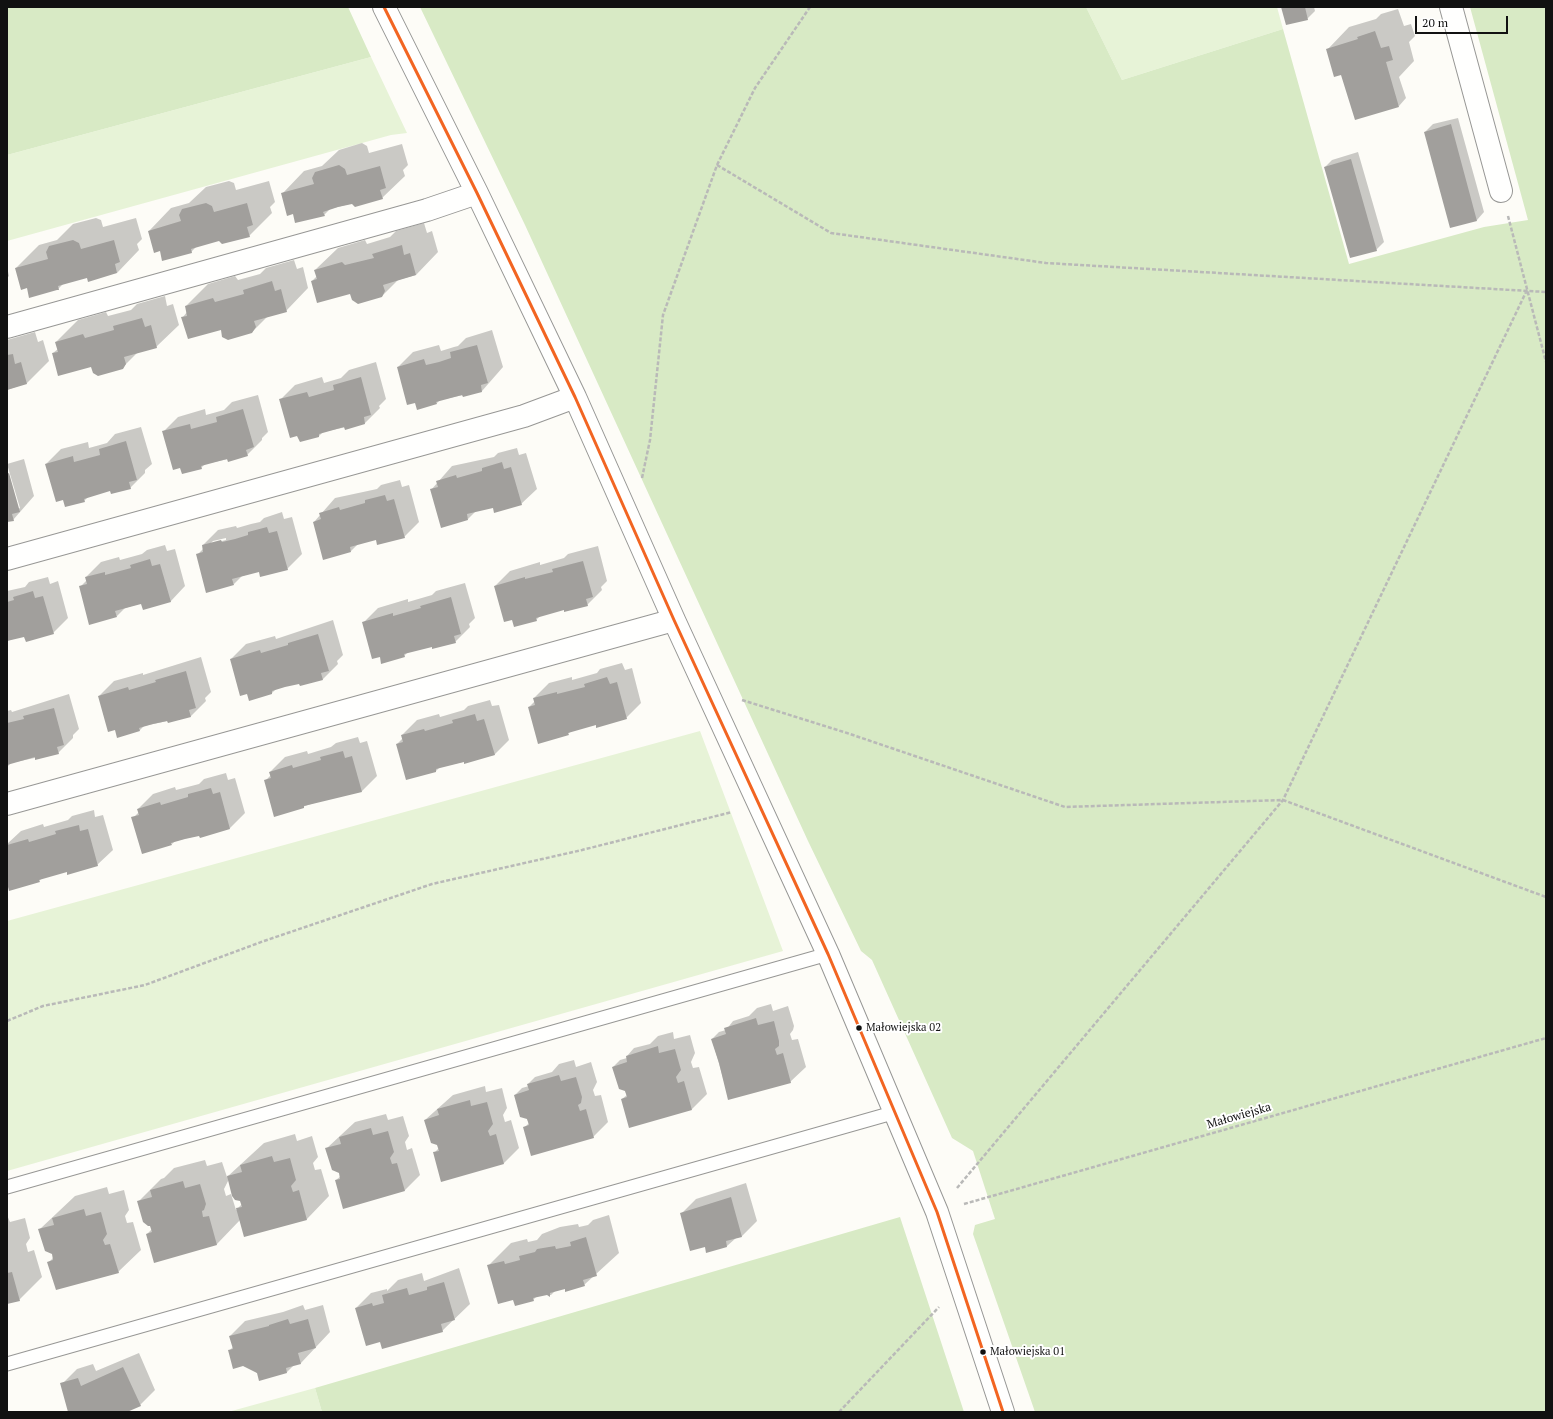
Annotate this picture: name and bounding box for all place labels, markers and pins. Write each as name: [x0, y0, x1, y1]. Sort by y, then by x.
place label: Małowiejska 02: [866, 1021, 941, 1035]
marker: Małowiejska 02: [854, 1023, 864, 1033]
place label: Małowiejska 01: [990, 1345, 1065, 1359]
marker: Małowiejska 01: [978, 1347, 988, 1357]

